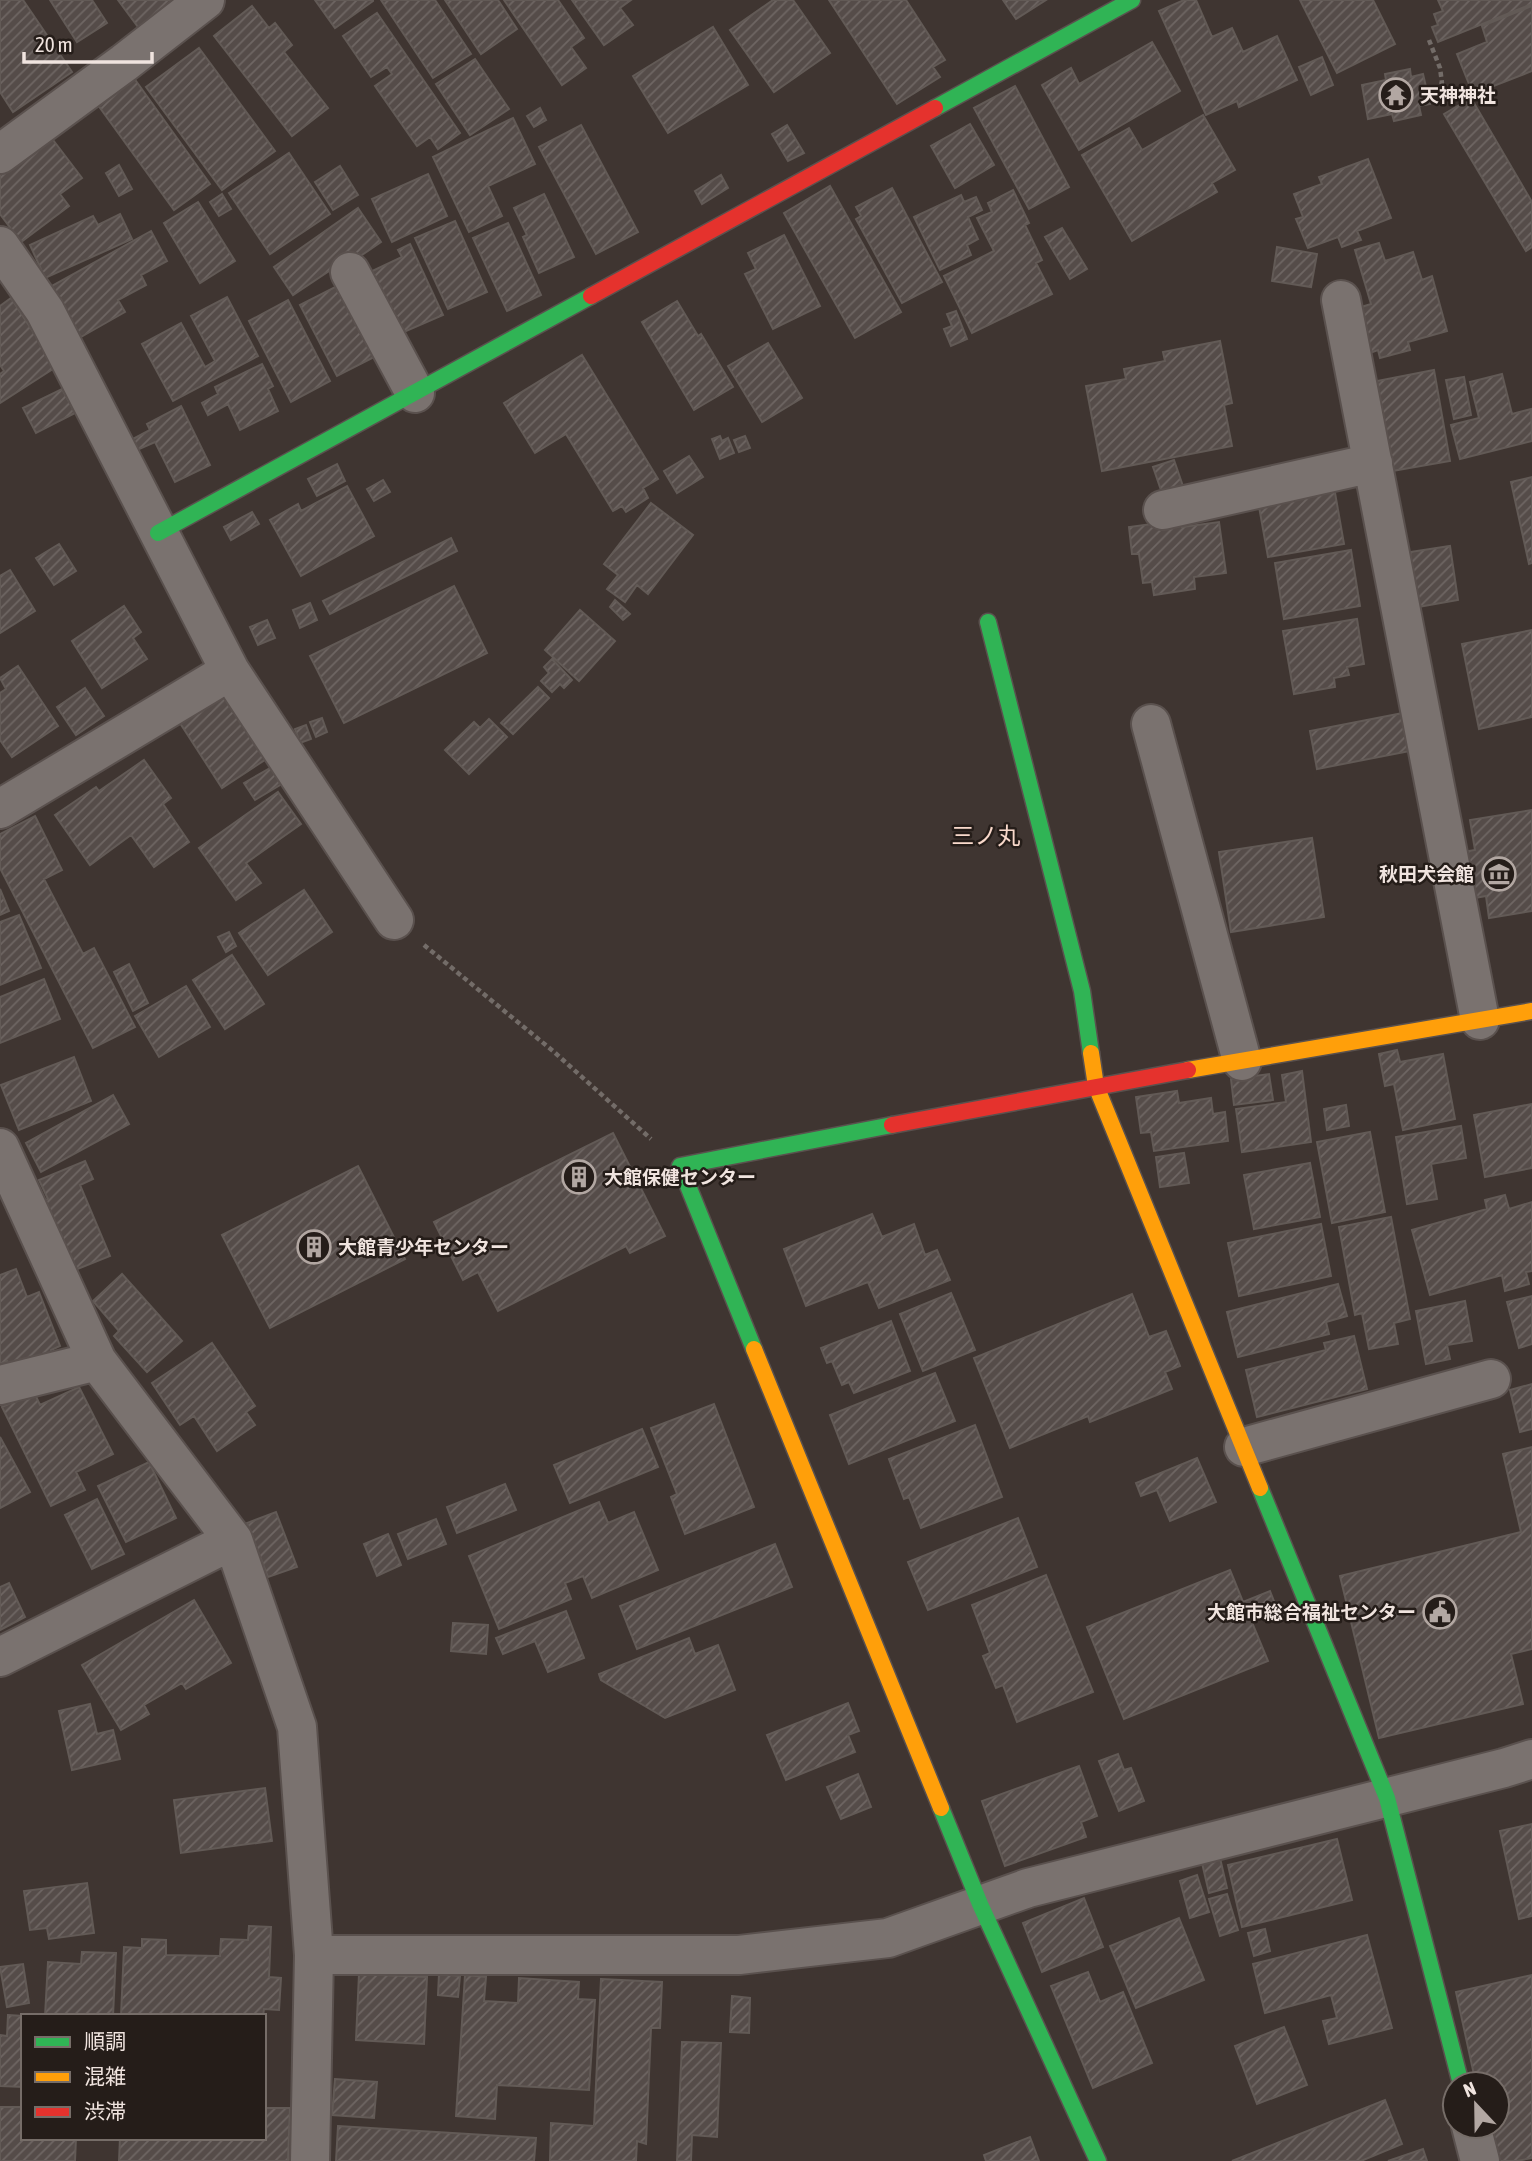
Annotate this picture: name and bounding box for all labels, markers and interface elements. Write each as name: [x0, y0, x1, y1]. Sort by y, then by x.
scale bar: [24, 21, 152, 65]
text: 20 m: [35, 32, 73, 56]
temple icon: 天神神社: [1377, 76, 1415, 114]
place label: 天神神社: [1420, 84, 1496, 106]
district label: 三ノ丸: [952, 823, 1021, 849]
museum icon: 秋田犬会館: [1480, 855, 1518, 893]
place label: 秋田犬会館: [1379, 863, 1474, 885]
building icon: 大館保健センター: [560, 1158, 598, 1196]
place label: 大館保健センター: [604, 1166, 756, 1188]
building icon: 大館青少年センター: [295, 1228, 333, 1266]
place label: 大館青少年センター: [338, 1236, 509, 1258]
public building icon: 大館市総合福祉センター: [1421, 1593, 1459, 1631]
place label: 大館市総合福祉センター: [1207, 1601, 1416, 1623]
legend: [21, 2014, 266, 2140]
text: 順調: [84, 2029, 126, 2053]
text: 混雑: [84, 2064, 126, 2088]
north arrow: [1441, 2070, 1511, 2140]
text: N: [1460, 2077, 1479, 2102]
text: 渋滞: [84, 2099, 126, 2123]

